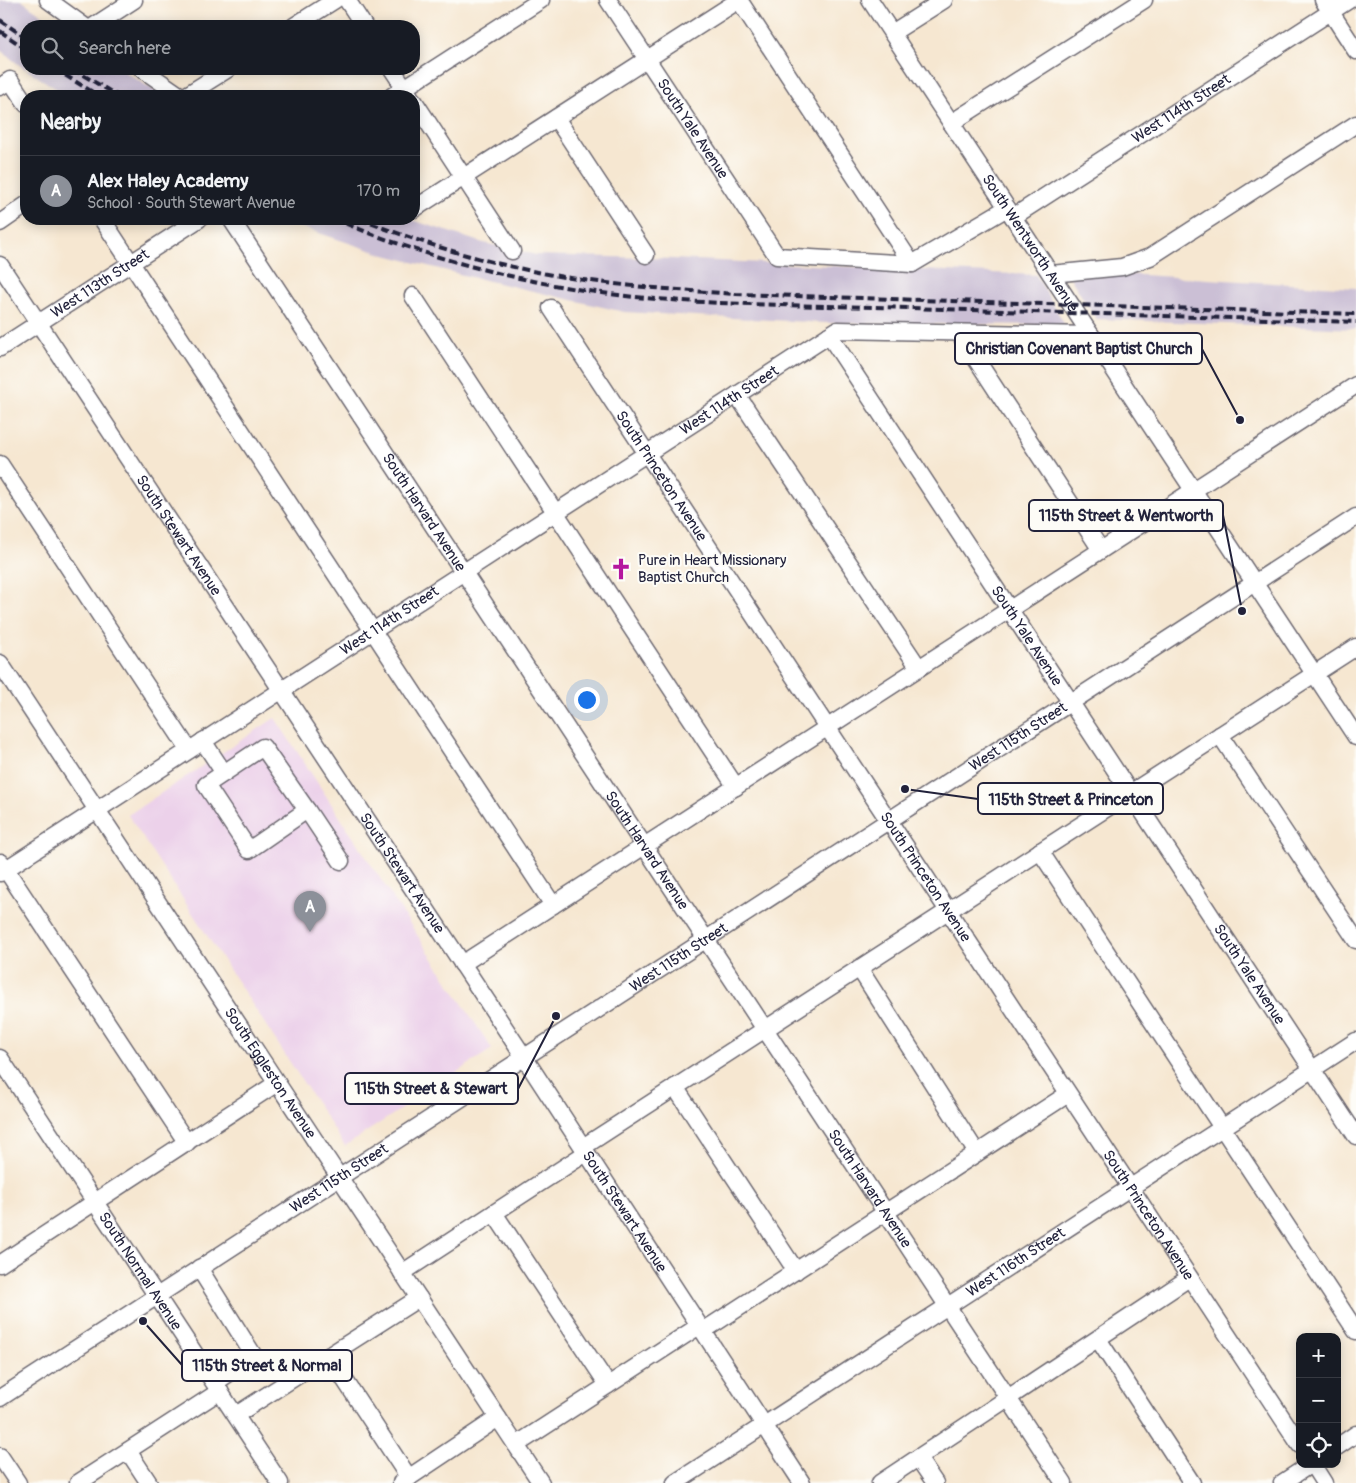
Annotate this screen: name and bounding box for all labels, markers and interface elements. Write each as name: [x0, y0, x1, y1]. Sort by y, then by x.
search box: [20, 20, 420, 75]
icon: search: [38, 34, 66, 62]
text: Search here: [78, 36, 171, 60]
street label: West 114th Street: [1128, 70, 1235, 148]
street label: South Yale Avenue: [652, 75, 733, 183]
text: Nearby: [40, 109, 101, 136]
text: Alex Haley Academy: [87, 169, 248, 193]
street label: South Wentworth Avenue: [977, 171, 1082, 316]
text: A: [51, 181, 61, 201]
text: 170 m: [357, 181, 400, 201]
text: School · South Stewart Avenue: [87, 193, 295, 213]
street label: West 113th Street: [47, 244, 154, 323]
callout: Christian Covenant Baptist Church: [955, 333, 1202, 364]
text: Christian Covenant Baptist Church: [965, 339, 1193, 359]
street label: West 114th Street: [676, 361, 783, 439]
street label: South Princeton Avenue: [611, 407, 711, 545]
street label: South Harvard Avenue: [378, 449, 470, 576]
street label: South Stewart Avenue: [132, 471, 225, 600]
callout: 115th Street & Wentworth: [1029, 500, 1223, 531]
text: 115th Street & Wentworth: [1039, 506, 1214, 526]
place label: Pure in Heart Missionary Baptist Church: [638, 551, 787, 587]
church icon: Pure in Heart Missionary Baptist Church: [608, 556, 634, 582]
street label: West 114th Street: [337, 581, 443, 660]
street label: South Yale Avenue: [987, 582, 1067, 690]
your location: [574, 687, 600, 713]
street label: West 115th Street: [966, 698, 1072, 776]
callout: 115th Street & Princeton: [978, 783, 1163, 814]
street label: South Harvard Avenue: [601, 788, 693, 914]
text: 115th Street & Princeton: [989, 790, 1153, 810]
street label: South Princeton Avenue: [875, 808, 975, 946]
street label: South Stewart Avenue: [355, 809, 449, 938]
pin: A: [294, 891, 326, 932]
street label: West 115th Street: [626, 918, 732, 996]
street label: South Yale Avenue: [1209, 921, 1289, 1029]
street label: South Eggleston Avenue: [220, 1004, 320, 1143]
callout: 115th Street & Stewart: [345, 1073, 518, 1104]
text: 115th Street & Stewart: [354, 1079, 508, 1099]
street label: South Harvard Avenue: [823, 1126, 916, 1252]
street label: West 115th Street: [286, 1139, 392, 1217]
street label: South Princeton Avenue: [1098, 1146, 1198, 1284]
street label: South Stewart Avenue: [578, 1147, 671, 1276]
street label: South Normal Avenue: [94, 1209, 186, 1334]
street label: West 116th Street: [963, 1223, 1070, 1301]
map controls: [1296, 1333, 1341, 1468]
button: +: [1296, 1333, 1341, 1378]
callout: 115th Street & Normal: [182, 1350, 352, 1381]
text: 115th Street & Normal: [192, 1356, 342, 1376]
button: −: [1296, 1378, 1341, 1423]
button: locate: [1296, 1423, 1341, 1468]

